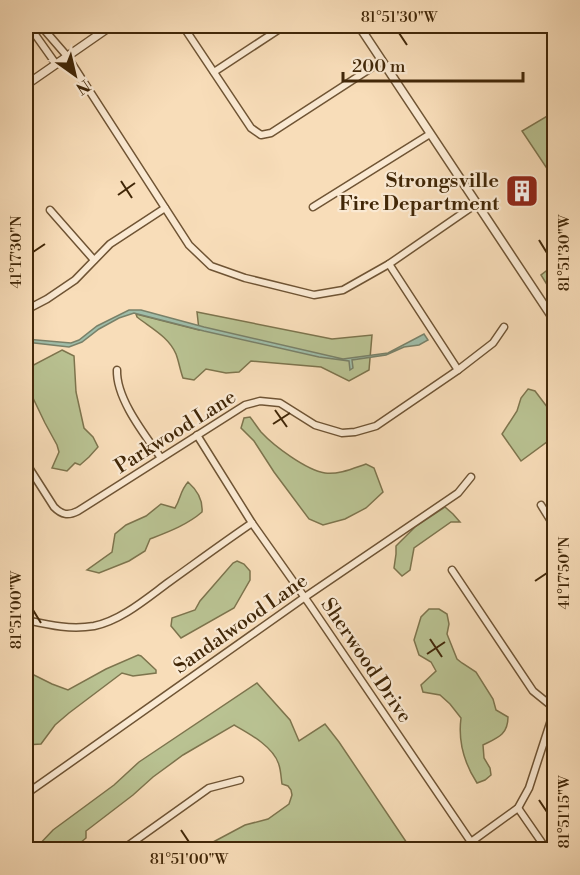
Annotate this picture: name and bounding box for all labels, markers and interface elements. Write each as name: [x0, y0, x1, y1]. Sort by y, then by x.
text: 81°51'30"W: [361, 8, 438, 27]
north arrow: [45, 45, 105, 105]
scale bar: [343, 45, 523, 83]
text: 200 m: [352, 55, 406, 78]
text: N: [72, 75, 94, 99]
place label: Strongsville Fire Department: [339, 169, 500, 217]
building icon: Strongsville Fire Department: [504, 173, 540, 209]
text: 81°51'30"W: [555, 214, 574, 291]
text: 41°17'30"N: [7, 216, 26, 288]
street label: Parkwood Lane: [110, 385, 241, 480]
text: 41°17'50"N: [555, 537, 574, 609]
street label: Sandalwood Lane: [169, 569, 313, 680]
text: 81°51'00"W: [7, 570, 26, 649]
street label: Sherwood Drive: [315, 594, 417, 728]
text: 81°51'15"W: [555, 775, 574, 849]
text: 81°51'00"W: [150, 850, 229, 869]

